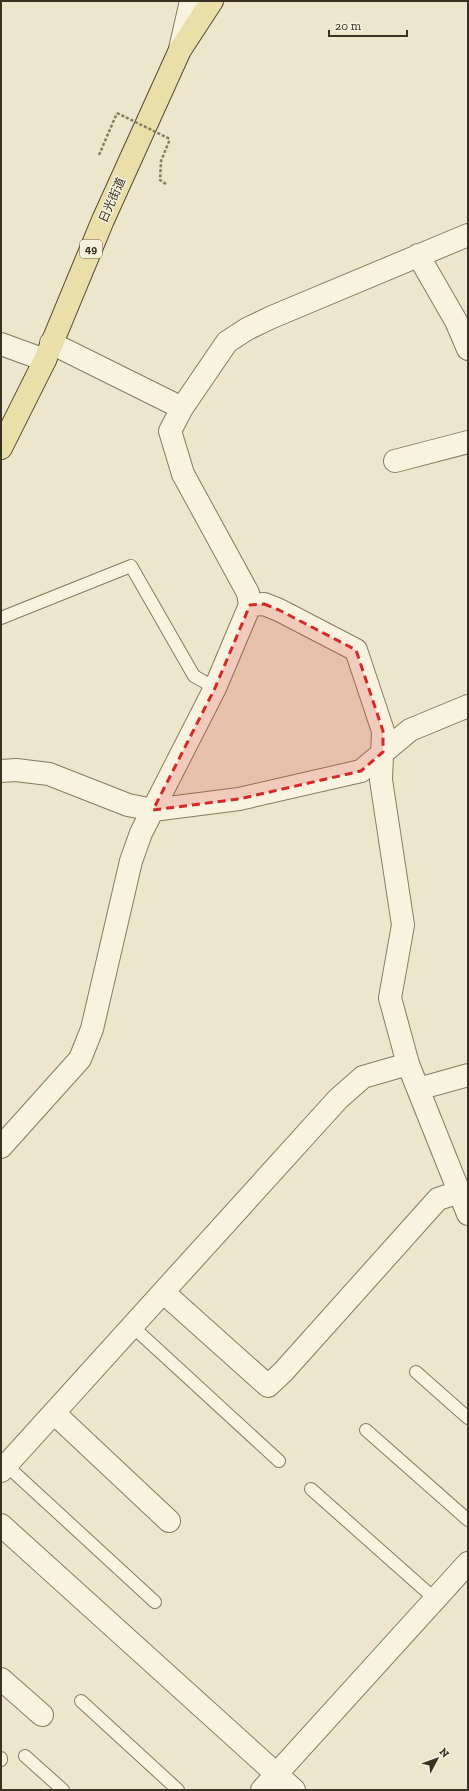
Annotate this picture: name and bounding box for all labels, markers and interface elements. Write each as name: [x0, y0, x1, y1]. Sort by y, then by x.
scale bar: [329, 12, 407, 38]
text: 20 m: [335, 19, 362, 33]
street label: 日光街道: [96, 175, 128, 225]
road number: 49: [80, 240, 102, 258]
north arrow: [417, 1739, 457, 1779]
text: N: [437, 1745, 452, 1761]

